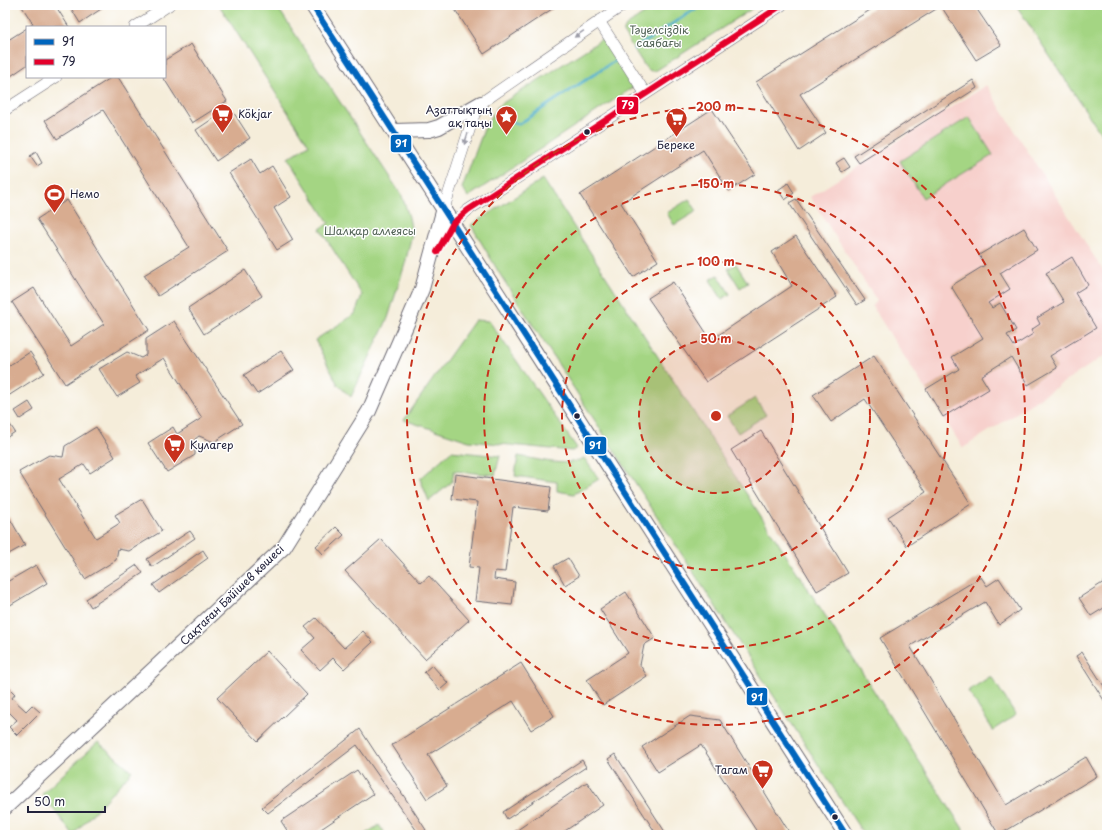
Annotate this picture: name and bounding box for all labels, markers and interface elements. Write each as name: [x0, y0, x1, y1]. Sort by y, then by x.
park label: Тәуелсіздік саябағы: [629, 21, 689, 51]
legend: [26, 26, 166, 78]
one-way arrow: [574, 30, 584, 38]
text: 91: [62, 32, 74, 50]
text: 79: [62, 52, 76, 70]
line badge: 79: [616, 96, 639, 115]
text: 79: [622, 96, 635, 113]
text: 200 m: [696, 97, 736, 115]
supermarket icon: Kökjar: [210, 101, 236, 134]
place label: Азаттықтың ақ таңы: [426, 101, 492, 131]
place icon: Азаттықтың ақ таңы: [494, 103, 520, 136]
place label: Kökjar: [238, 105, 272, 122]
supermarket icon: Береке: [663, 106, 689, 139]
unlabelled marker: [582, 127, 592, 137]
line badge: 91: [390, 134, 412, 153]
text: 91: [395, 134, 407, 151]
one-way arrow: [463, 134, 469, 146]
place label: Береке: [657, 136, 695, 153]
text: 150 m: [698, 174, 734, 192]
sports icon: Немо: [41, 181, 67, 214]
place label: Немо: [70, 185, 100, 202]
park label: Шалқар аллеясы: [324, 222, 416, 239]
text: 100 m: [697, 252, 735, 270]
text: 50 m: [700, 329, 732, 347]
centre of rings: [709, 409, 723, 423]
unlabelled marker: [572, 411, 582, 421]
supermarket icon: Кулагер: [162, 432, 188, 465]
place label: Кулагер: [190, 436, 233, 453]
line badge: 91: [584, 436, 607, 455]
text: 91: [589, 436, 601, 453]
street label: Сақтаған Бәйішев көшесі: [176, 540, 287, 649]
line badge: 91: [746, 687, 768, 706]
text: 91: [751, 688, 763, 705]
supermarket icon: Тагам: [750, 757, 776, 790]
place label: Тагам: [715, 761, 748, 778]
scale bar: [28, 788, 105, 814]
text: 50 m: [34, 792, 65, 810]
unlabelled marker: [830, 812, 840, 822]

